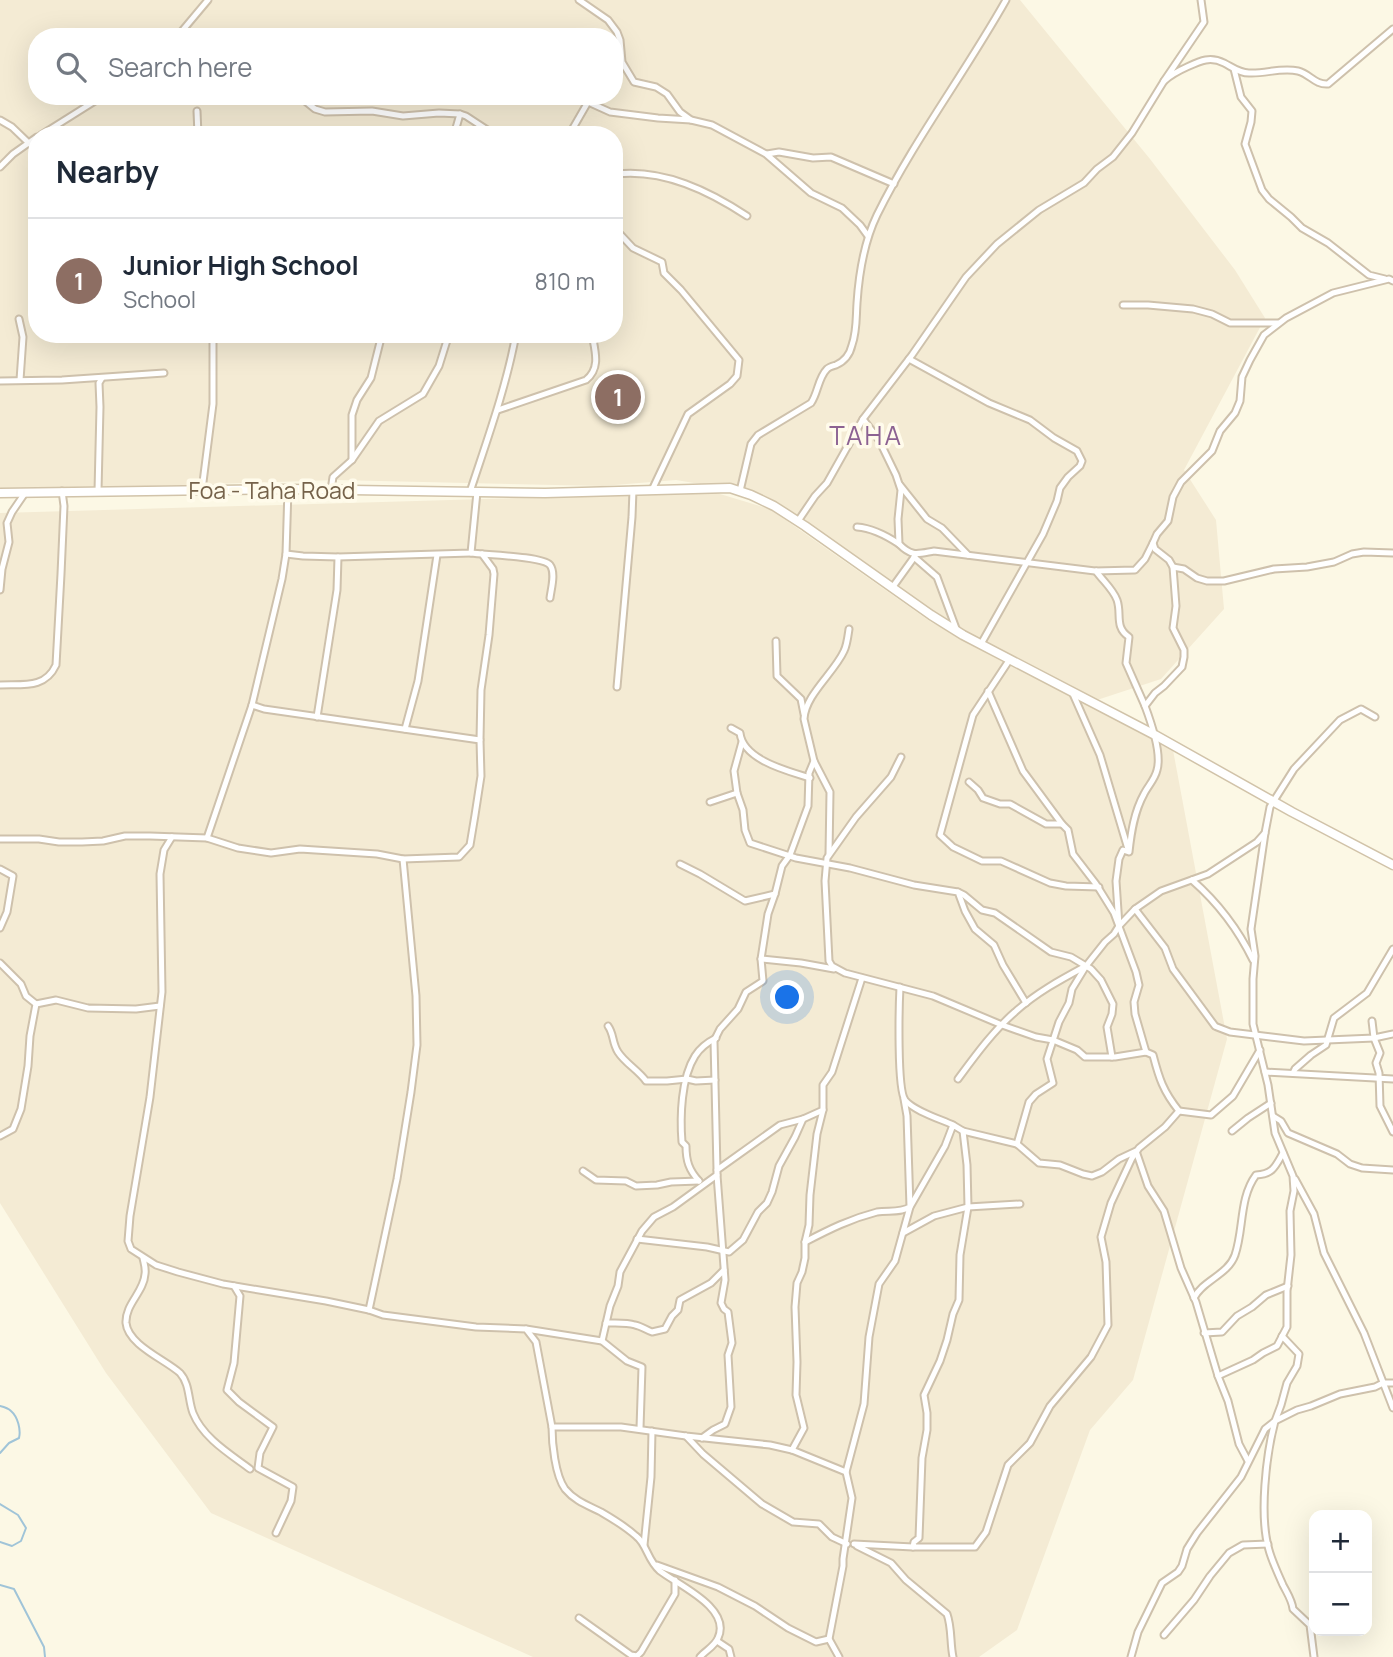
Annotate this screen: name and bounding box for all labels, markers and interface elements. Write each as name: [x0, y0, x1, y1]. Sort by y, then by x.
search box: [28, 28, 623, 105]
icon: search: [52, 48, 90, 86]
text: Search here: [108, 49, 253, 85]
text: Nearby: [56, 151, 159, 192]
text: Junior High School: [123, 247, 359, 283]
text: 1: [74, 265, 84, 297]
text: 810 m: [535, 265, 595, 297]
text: School: [123, 283, 196, 315]
pin: 1: [595, 371, 641, 423]
district label: TAHA: [829, 417, 903, 453]
street label: Foa - Taha Road: [189, 474, 355, 506]
your location: [770, 980, 804, 1014]
map controls: [1309, 1510, 1372, 1636]
button: +: [1309, 1510, 1372, 1573]
button: −: [1309, 1573, 1372, 1636]

